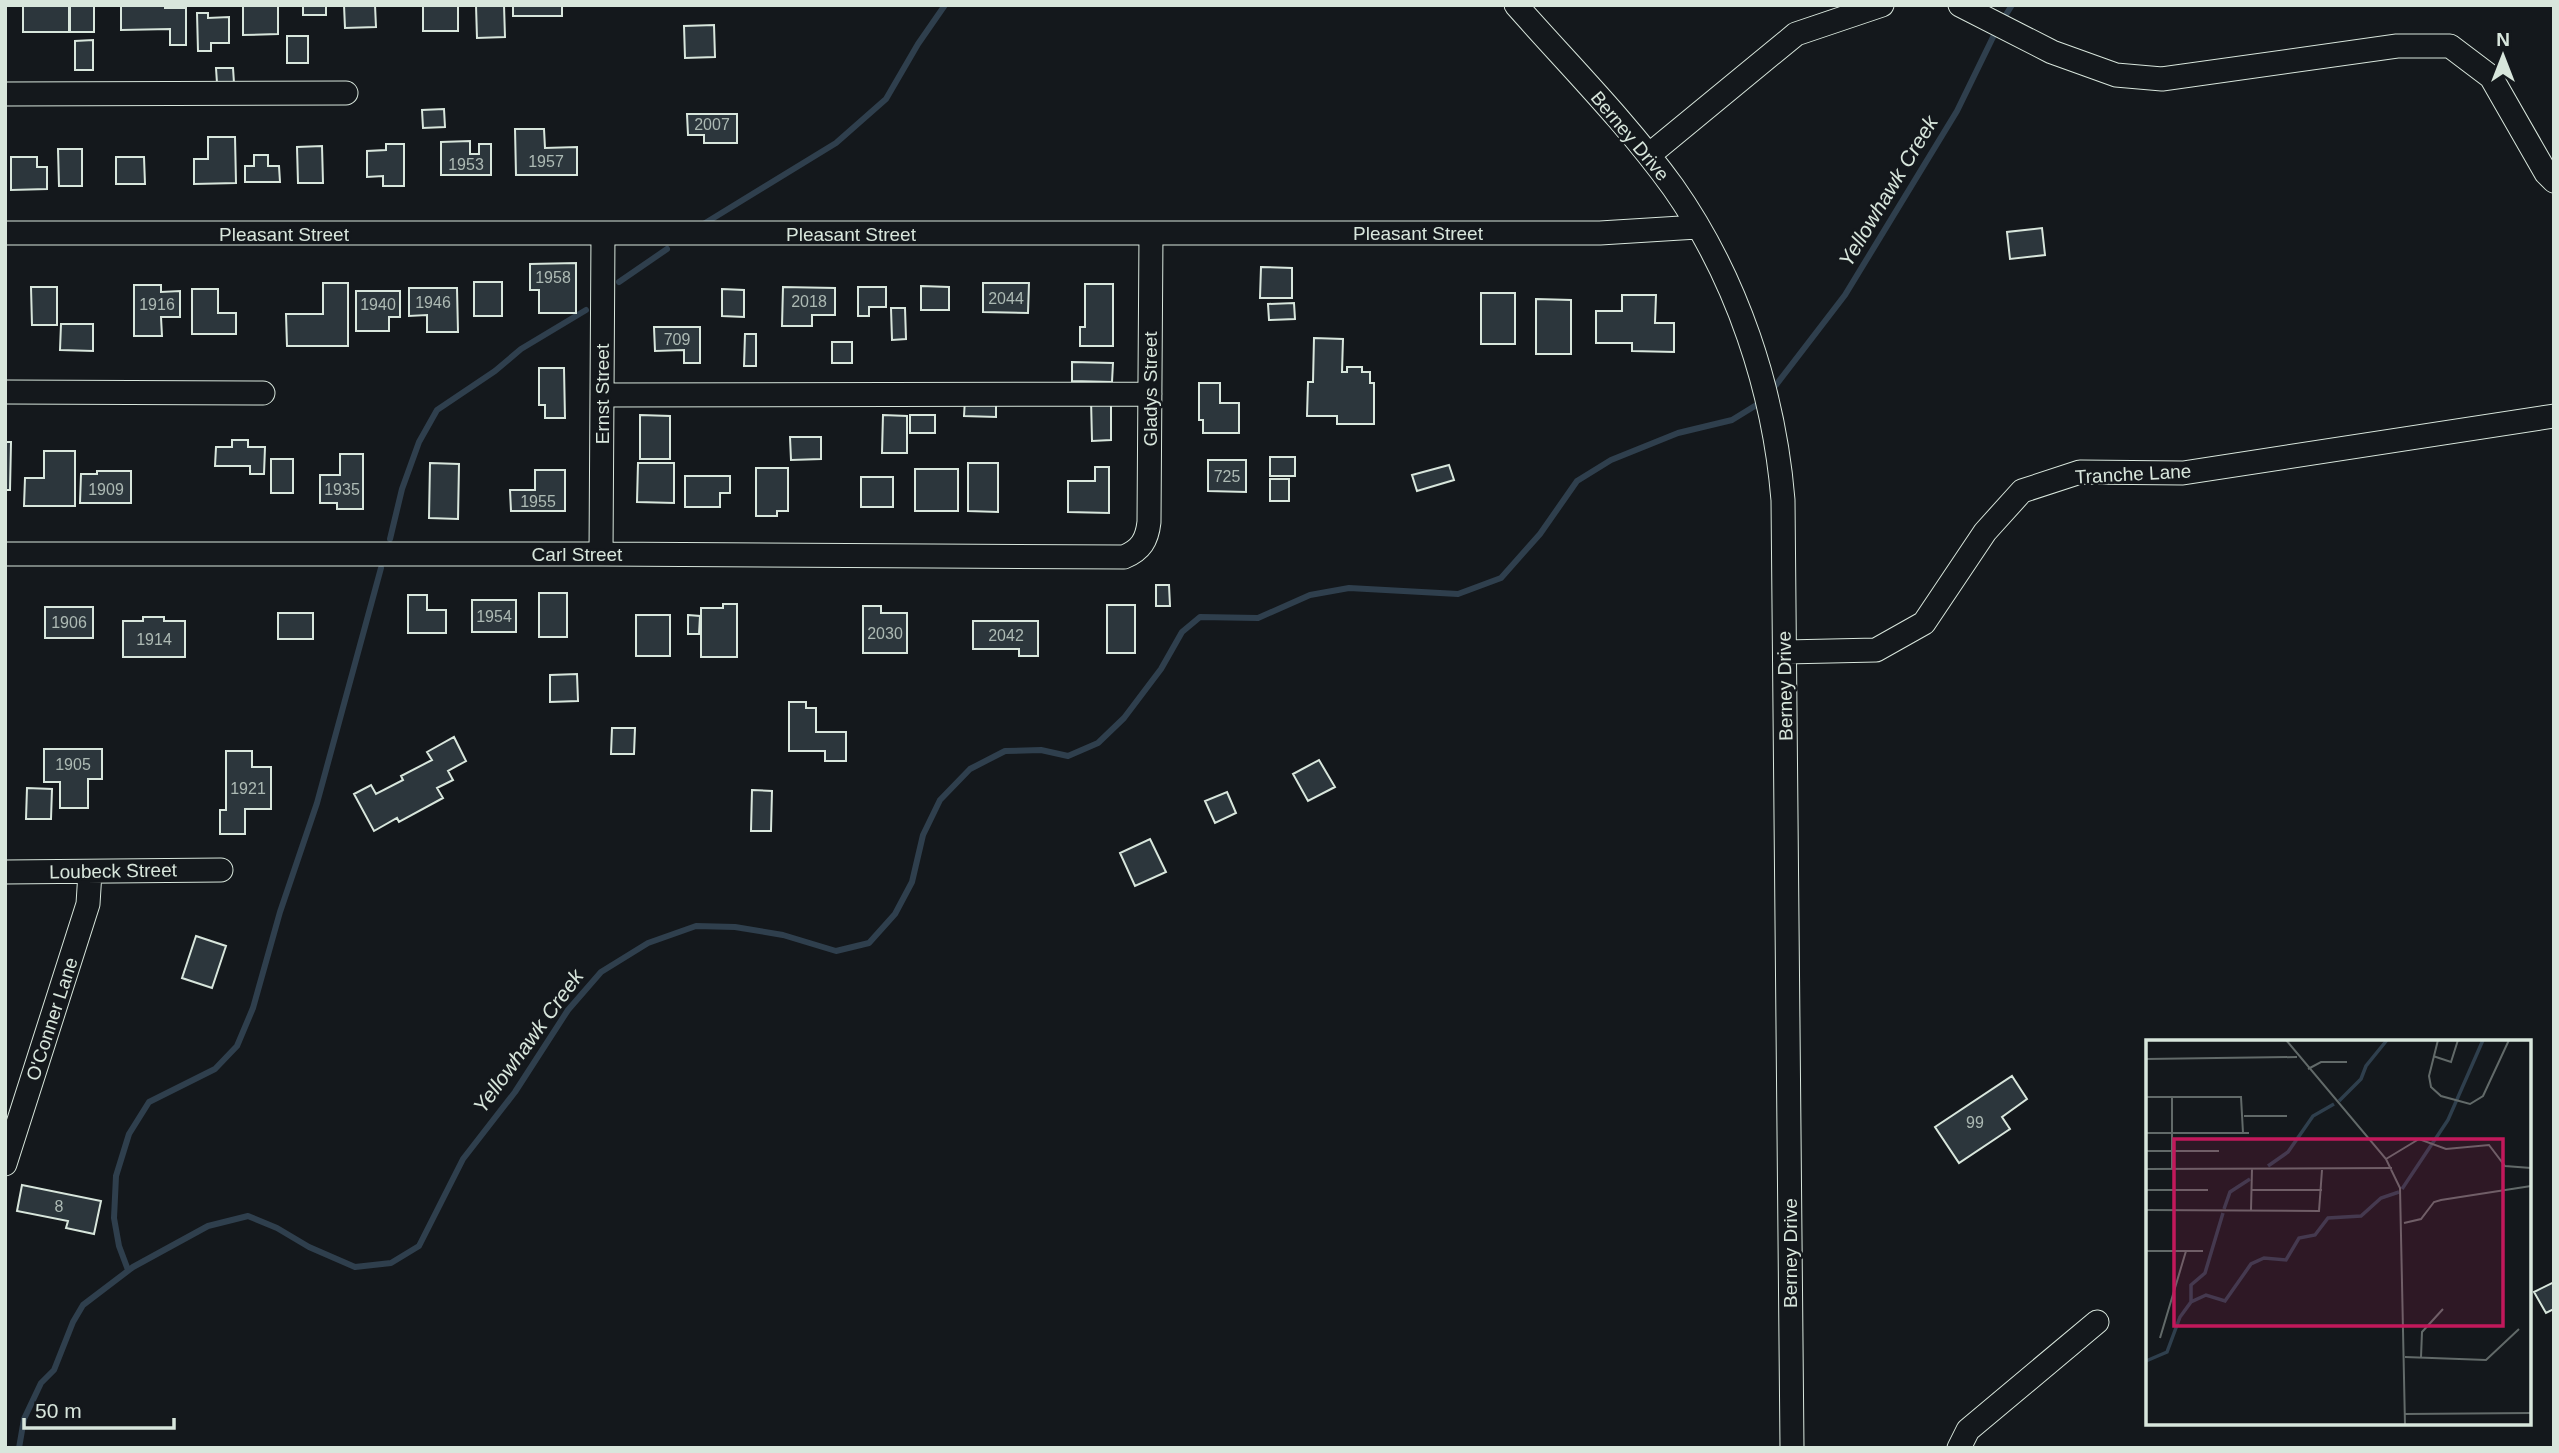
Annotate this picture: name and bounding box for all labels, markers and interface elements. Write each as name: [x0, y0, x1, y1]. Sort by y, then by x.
north arrow: [2468, 21, 2538, 91]
text: N: [2496, 29, 2510, 50]
street label: Berney Drive: [1587, 87, 1673, 185]
water label: Yellowhawk Creek: [1834, 110, 1943, 270]
house number: 2007: [694, 116, 730, 133]
house number: 1957: [528, 153, 564, 170]
house number: 1953: [448, 156, 484, 173]
street label: Pleasant Street: [1353, 223, 1484, 244]
street label: Pleasant Street: [219, 224, 350, 245]
street label: Pleasant Street: [786, 224, 917, 245]
house number: 1958: [535, 269, 571, 286]
house number: 2044: [988, 290, 1024, 307]
house number: 2018: [791, 293, 827, 310]
house number: 1946: [415, 294, 451, 311]
house number: 1916: [139, 296, 175, 313]
house number: 1940: [360, 296, 396, 313]
house number: 709: [664, 331, 690, 348]
street label: Gladys Street: [1140, 331, 1161, 447]
street label: Ernst Street: [592, 343, 613, 444]
street label: Tranche Lane: [2074, 460, 2192, 488]
house number: 725: [1214, 468, 1240, 485]
house number: 1909: [88, 481, 124, 498]
house number: 1935: [324, 481, 360, 498]
house number: 1955: [520, 493, 556, 510]
street label: Carl Street: [532, 544, 623, 565]
house number: 1954: [476, 608, 512, 625]
house number: 1906: [51, 614, 87, 631]
house number: 2030: [867, 625, 903, 642]
house number: 2042: [988, 627, 1024, 644]
house number: 1914: [136, 631, 172, 648]
street label: Berney Drive: [1774, 631, 1796, 741]
house number: 1905: [55, 756, 91, 773]
house number: 1921: [230, 780, 266, 797]
street label: Loubeck Street: [49, 859, 178, 883]
street label: O'Conner Lane: [22, 955, 82, 1083]
water label: Yellowhawk Creek: [468, 964, 589, 1117]
inset map: [2146, 1040, 2531, 1425]
house number: 99: [1966, 1114, 1984, 1131]
house number: 8: [55, 1198, 64, 1215]
street label: Berney Drive: [1780, 1198, 1801, 1308]
scale bar: [24, 1386, 175, 1430]
text: 50 m: [35, 1399, 82, 1422]

